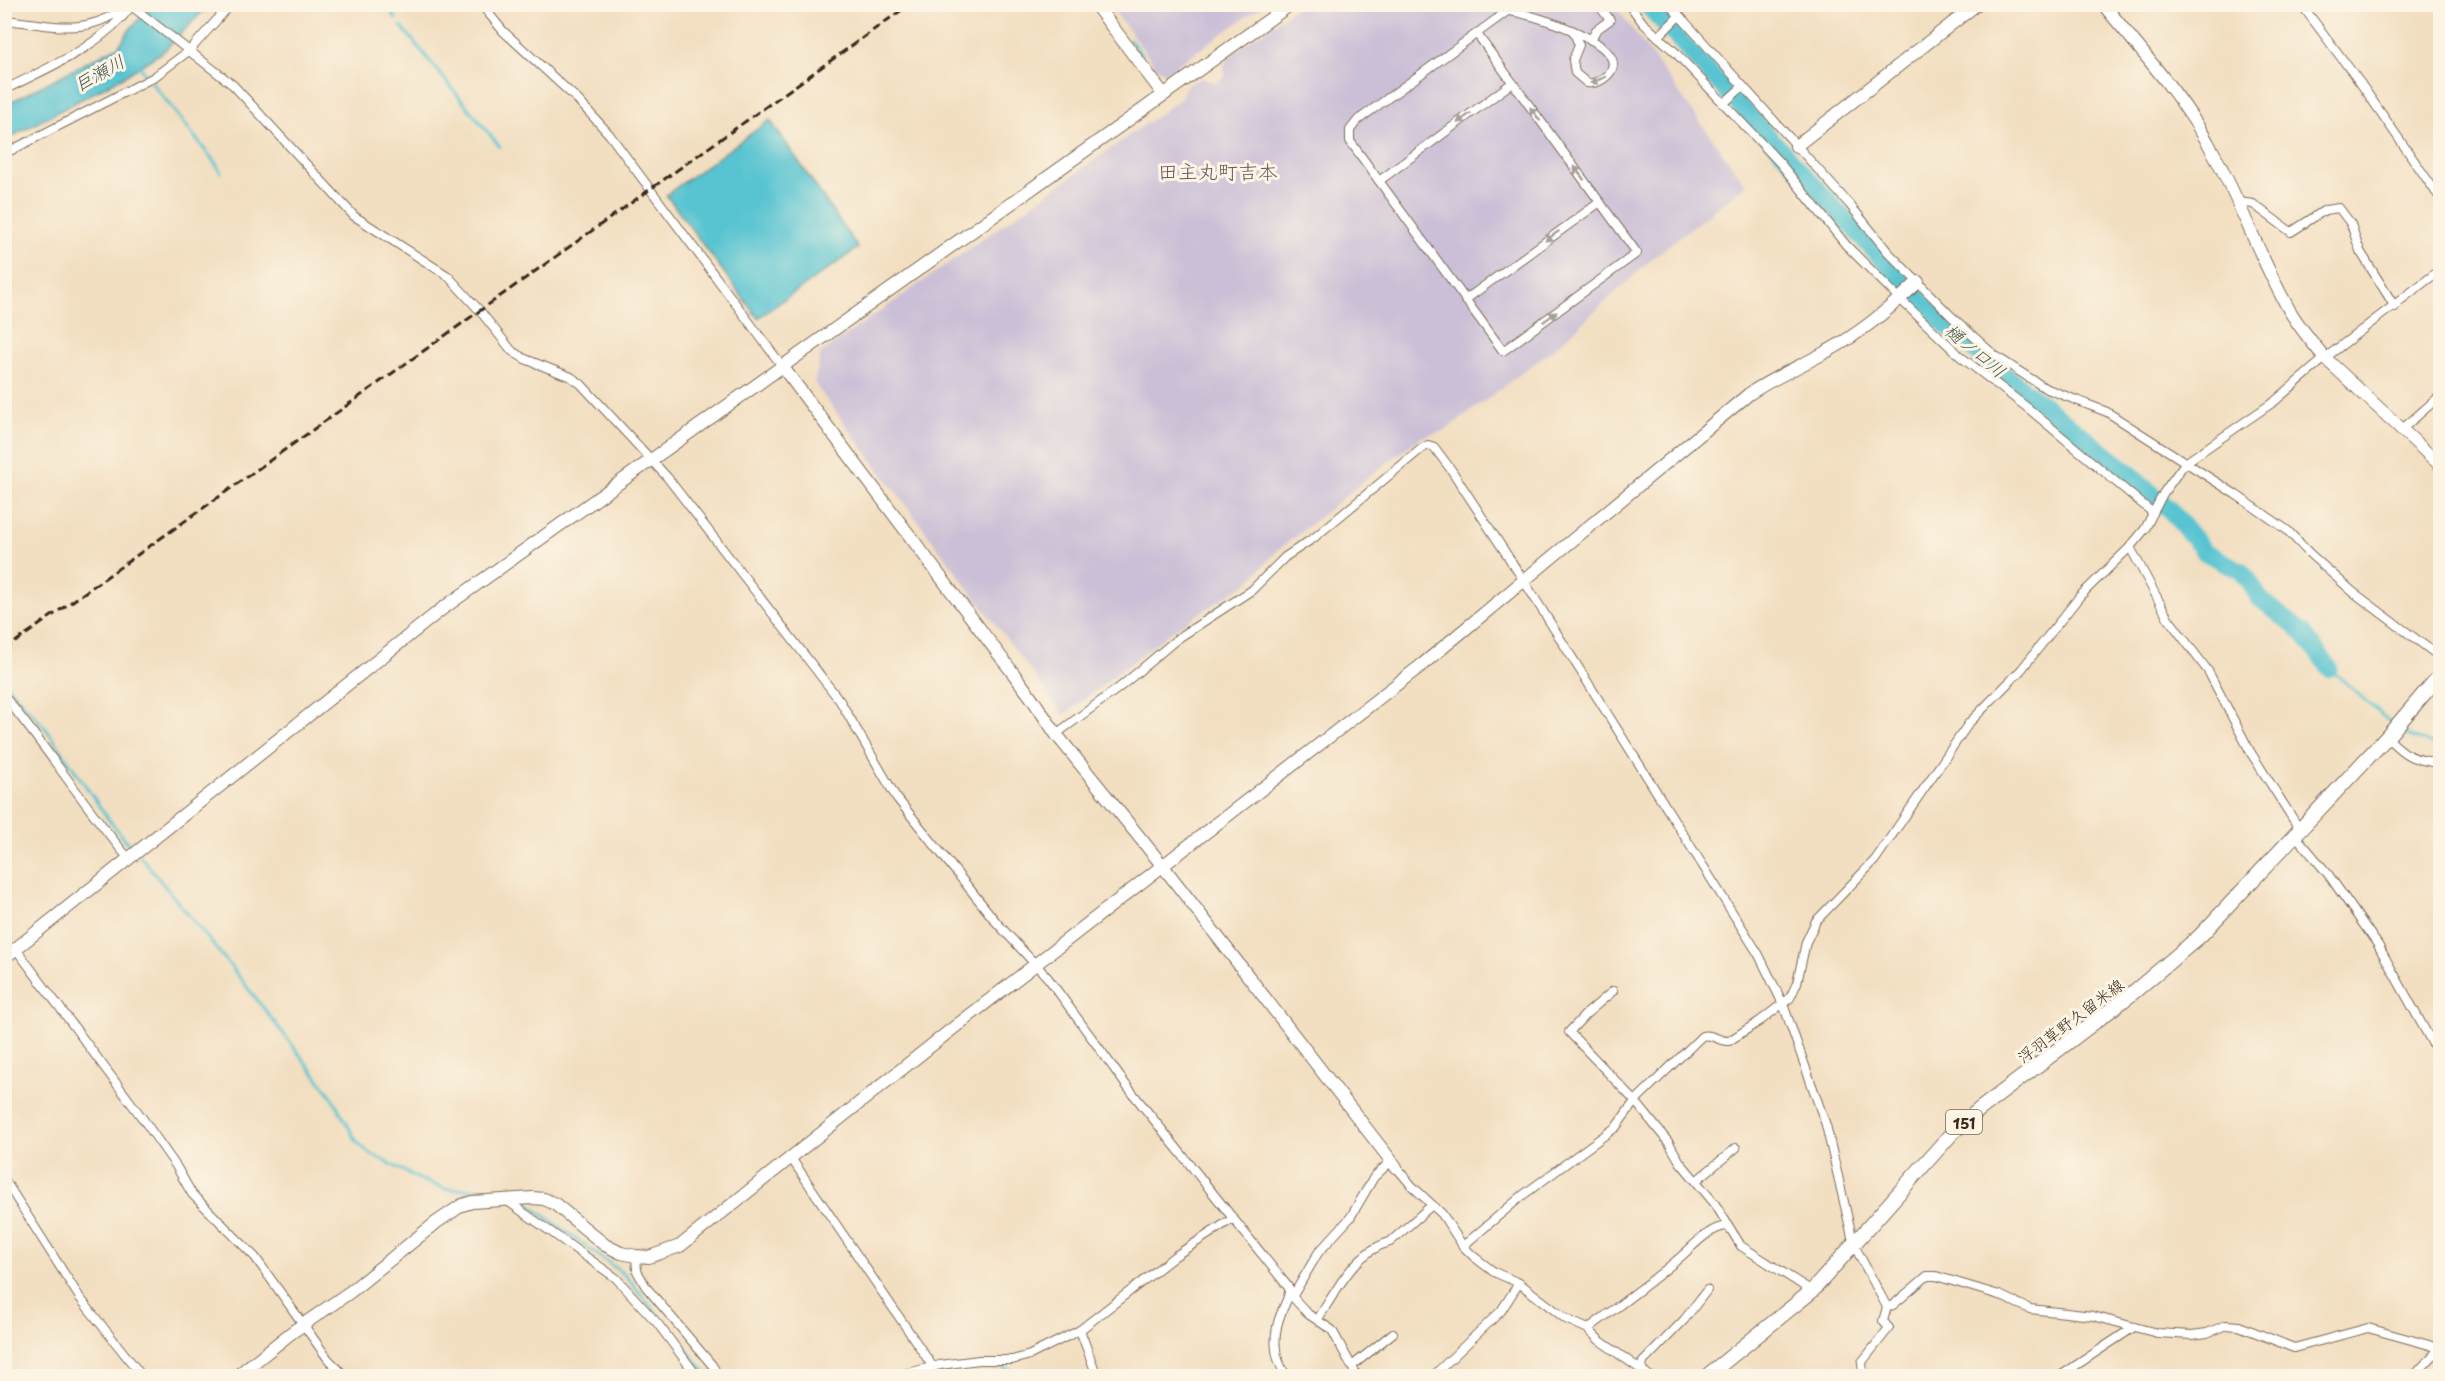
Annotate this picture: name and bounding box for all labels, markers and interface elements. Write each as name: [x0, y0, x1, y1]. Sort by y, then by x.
water label: 巨瀬川: [69, 47, 129, 97]
one-way arrow: [1588, 75, 1606, 85]
one-way arrow: [1528, 106, 1541, 122]
one-way arrow: [1457, 112, 1473, 124]
district label: 田主丸町吉本: [1158, 156, 1278, 186]
one-way arrow: [1573, 166, 1585, 181]
one-way arrow: [1545, 230, 1561, 242]
one-way arrow: [1542, 311, 1557, 323]
water label: 樋ノ口川: [1940, 317, 2012, 383]
street label: 浮羽草野久留米線: [2012, 972, 2128, 1068]
road number: 151: [1946, 1110, 1982, 1134]

